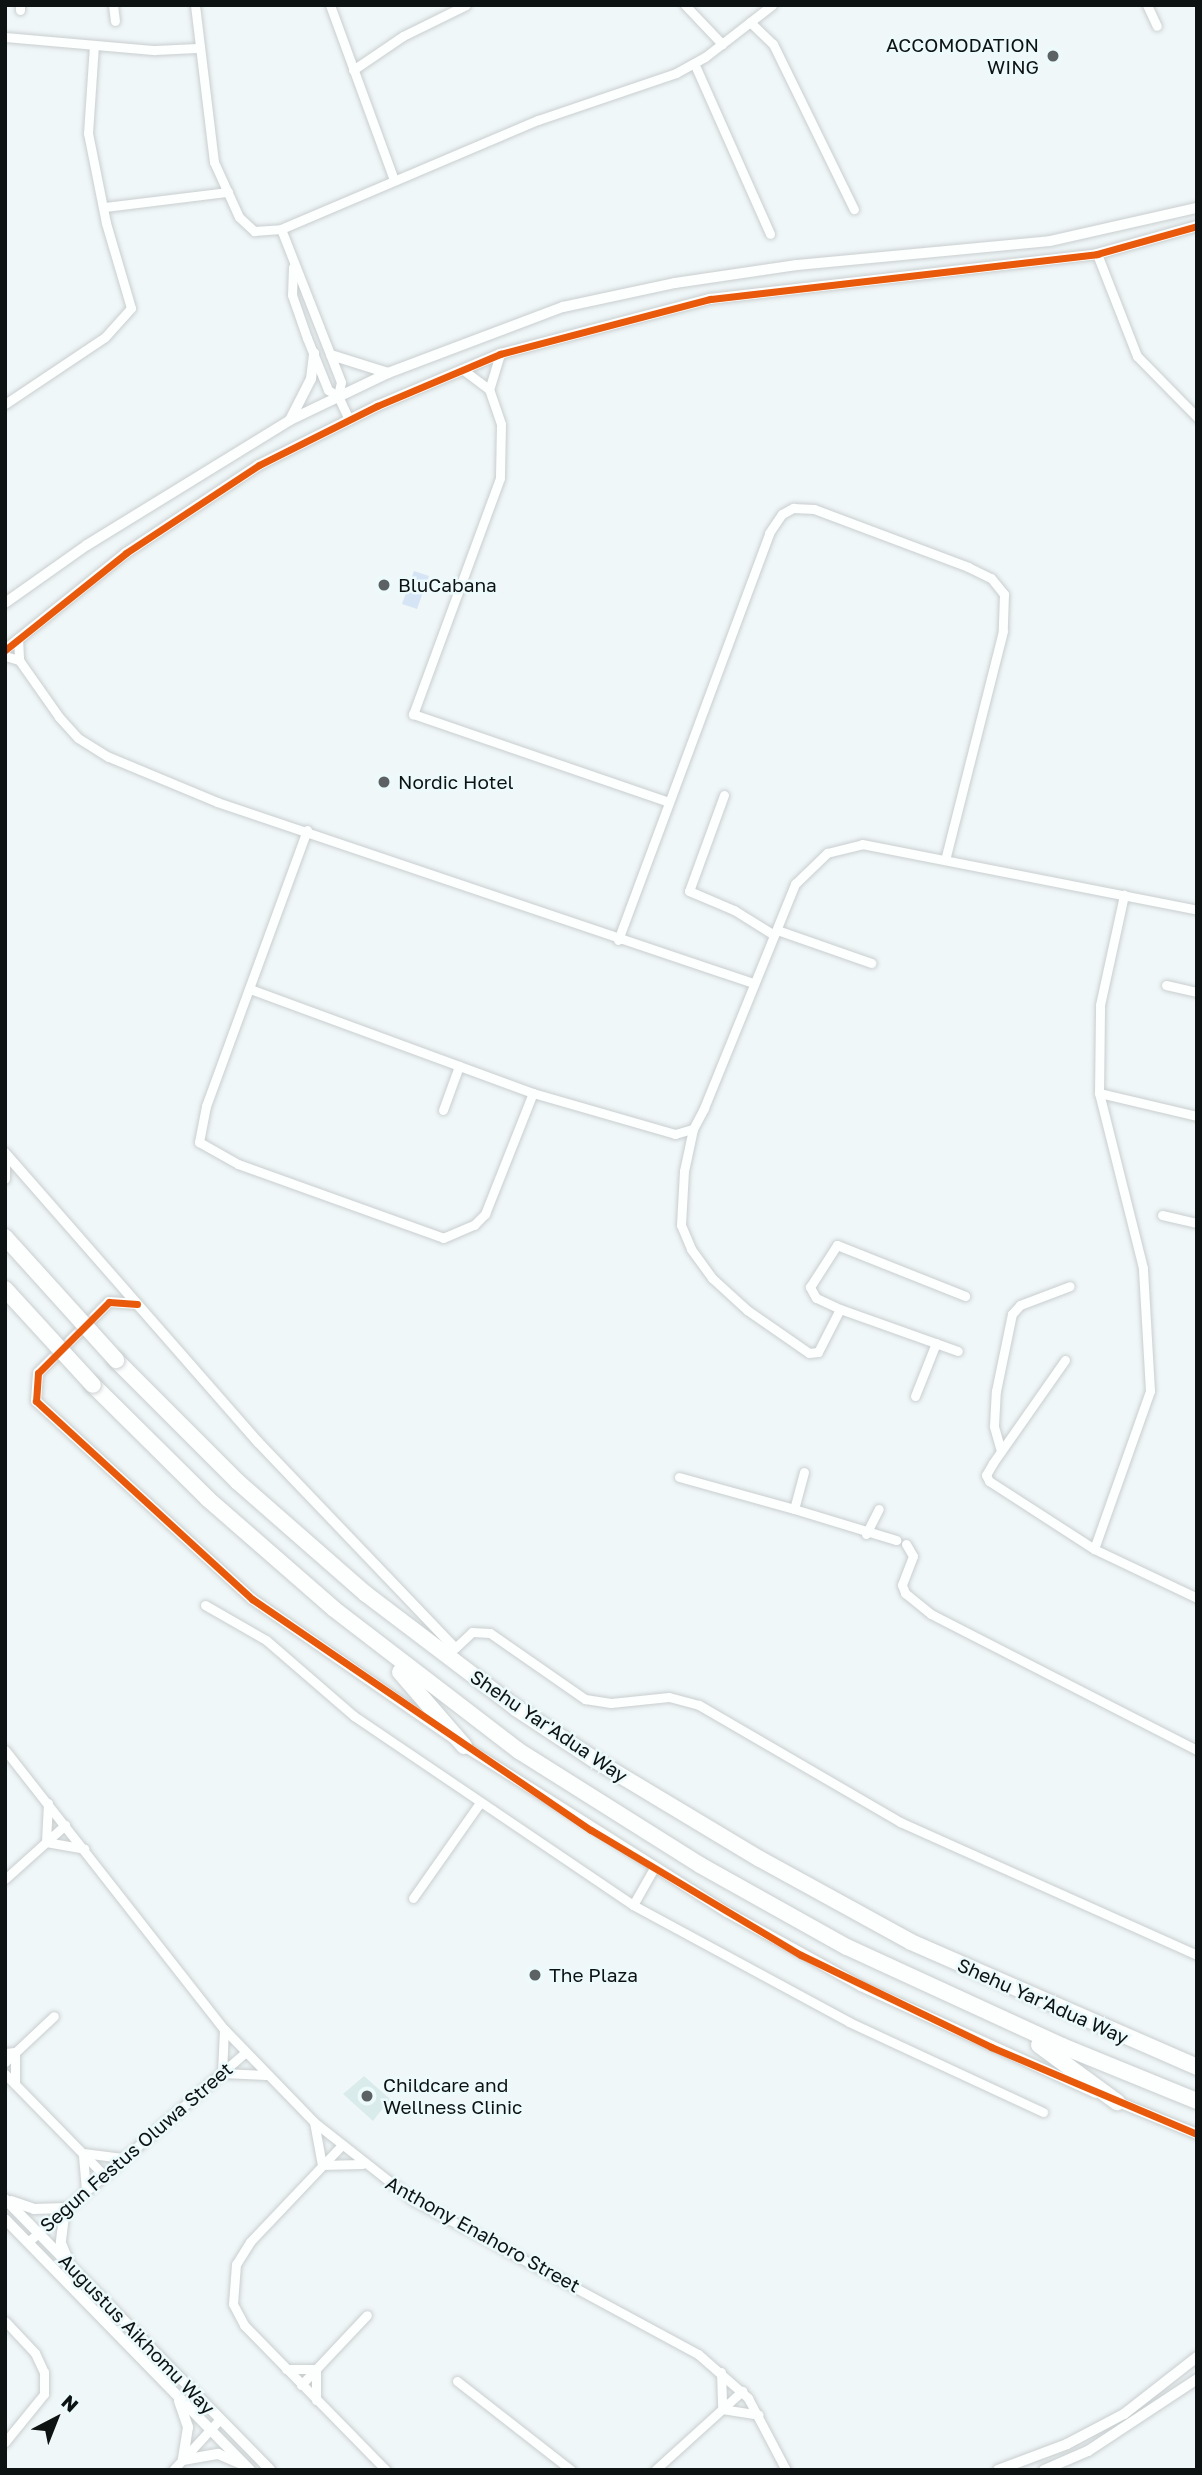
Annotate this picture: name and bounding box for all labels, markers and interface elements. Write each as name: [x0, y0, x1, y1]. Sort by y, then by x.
place label: ACCOMODATION WING: [886, 34, 1039, 78]
marker: ACCOMODATION WING: [1045, 48, 1061, 64]
place label: BluCabana: [398, 574, 497, 596]
marker: BluCabana: [376, 577, 392, 593]
place label: Nordic Hotel: [398, 771, 513, 793]
marker: Nordic Hotel: [376, 774, 392, 790]
street label: Shehu Yar'Adua Way: [466, 1665, 632, 1787]
street label: Shehu Yar'Adua Way: [954, 1953, 1132, 2049]
place label: The Plaza: [549, 1964, 638, 1986]
marker: The Plaza: [527, 1967, 543, 1983]
street label: Segun Festus Oluwa Street: [35, 2057, 237, 2237]
place label: Childcare and Wellness Clinic: [383, 2074, 522, 2118]
marker: Childcare and Wellness Clinic: [357, 2086, 377, 2106]
street label: Anthony Enahoro Street: [382, 2171, 584, 2297]
street label: Augustus Aikhomu Way: [54, 2249, 220, 2419]
north arrow: [21, 2384, 91, 2454]
text: N: [57, 2390, 83, 2416]

